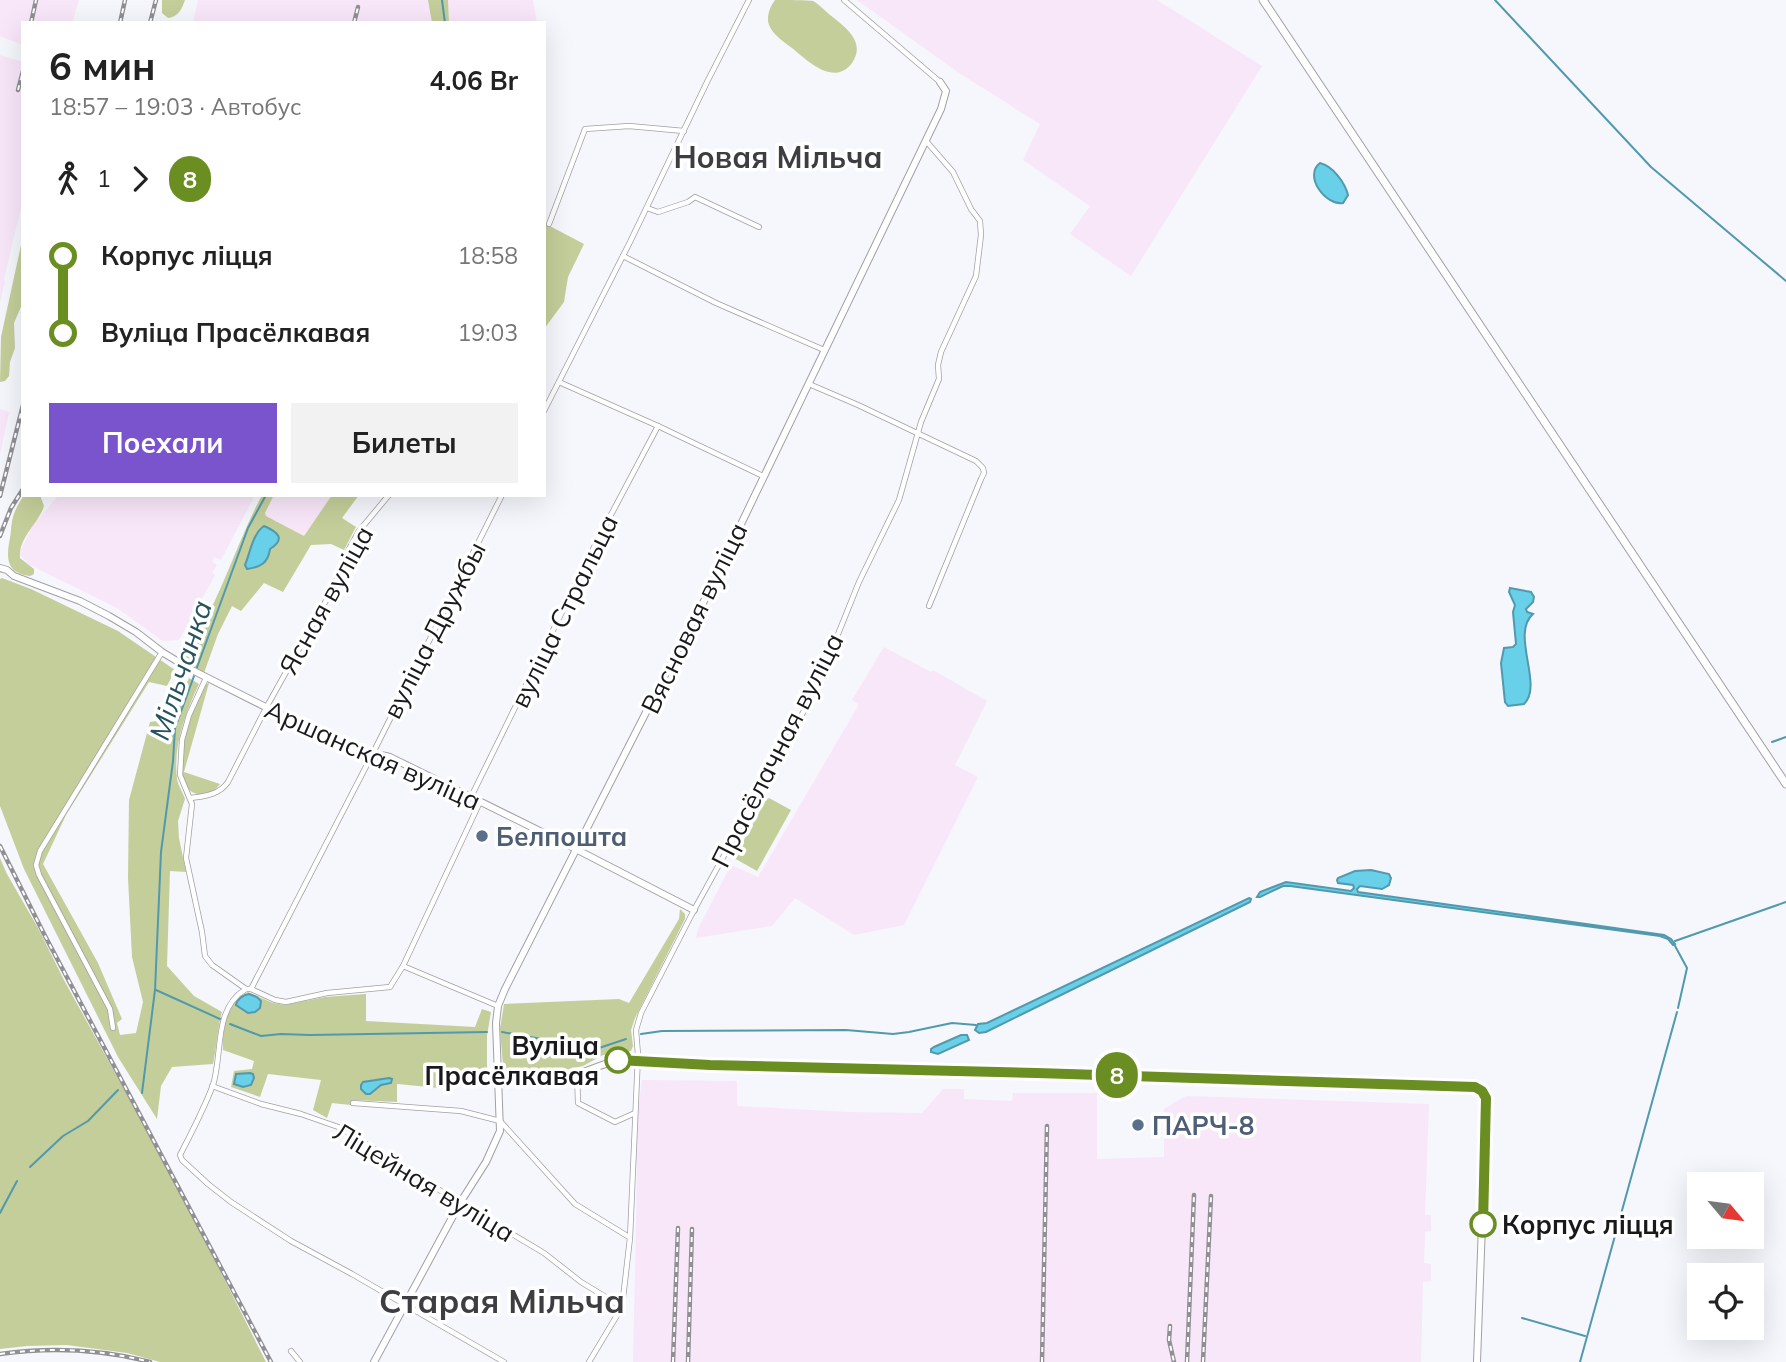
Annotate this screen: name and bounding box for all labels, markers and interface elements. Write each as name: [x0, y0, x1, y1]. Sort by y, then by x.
text: 6 мин: [49, 42, 156, 90]
text: 4.06 Br: [429, 64, 518, 97]
text: 18:57 – 19:03 · Автобус: [49, 92, 302, 121]
district label: Новая Мільча: [673, 138, 883, 176]
icon: walk: [49, 160, 87, 198]
icon: forward: [121, 160, 159, 198]
text: 1: [97, 164, 111, 193]
text: 8: [183, 164, 197, 194]
text: Корпус ліцця: [101, 239, 273, 272]
text: 18:58: [458, 241, 518, 270]
text: Вуліца Прасёлкавая: [101, 316, 370, 349]
text: 19:03: [458, 318, 518, 347]
button: Поехали: [49, 403, 277, 483]
button: Билеты: [291, 403, 518, 483]
street label: вуліца Стральца: [503, 509, 625, 713]
street label: Вясновая вуліца: [633, 517, 755, 719]
street label: Ясная вуліца: [272, 520, 380, 680]
street label: вуліца Дружбы: [375, 536, 493, 724]
water label: Мільчанка: [141, 596, 219, 744]
street label: Прасёлачная вуліца: [704, 627, 850, 873]
street label: Аршанская вуліца: [260, 693, 486, 817]
place label: Белпошта: [496, 820, 627, 853]
marker: Белпошта: [474, 828, 490, 844]
place label: Вуліца Прасёлкавая: [424, 1029, 599, 1092]
marker: Вуліца Прасёлкавая: [605, 1047, 631, 1073]
line badge: 8: [1094, 1052, 1140, 1098]
text: 8: [1110, 1060, 1124, 1090]
place label: ПАРЧ-8: [1152, 1109, 1254, 1142]
street label: Ліцейная вуліца: [327, 1115, 521, 1249]
marker: ПАРЧ-8: [1130, 1117, 1146, 1133]
north arrow: [1687, 1172, 1764, 1250]
map controls: [1687, 1172, 1764, 1340]
place label: Корпус ліцця: [1502, 1208, 1674, 1241]
marker: Корпус ліцця: [1470, 1211, 1496, 1237]
button: locate: [1687, 1263, 1764, 1340]
district label: Старая Мільча: [379, 1280, 625, 1321]

